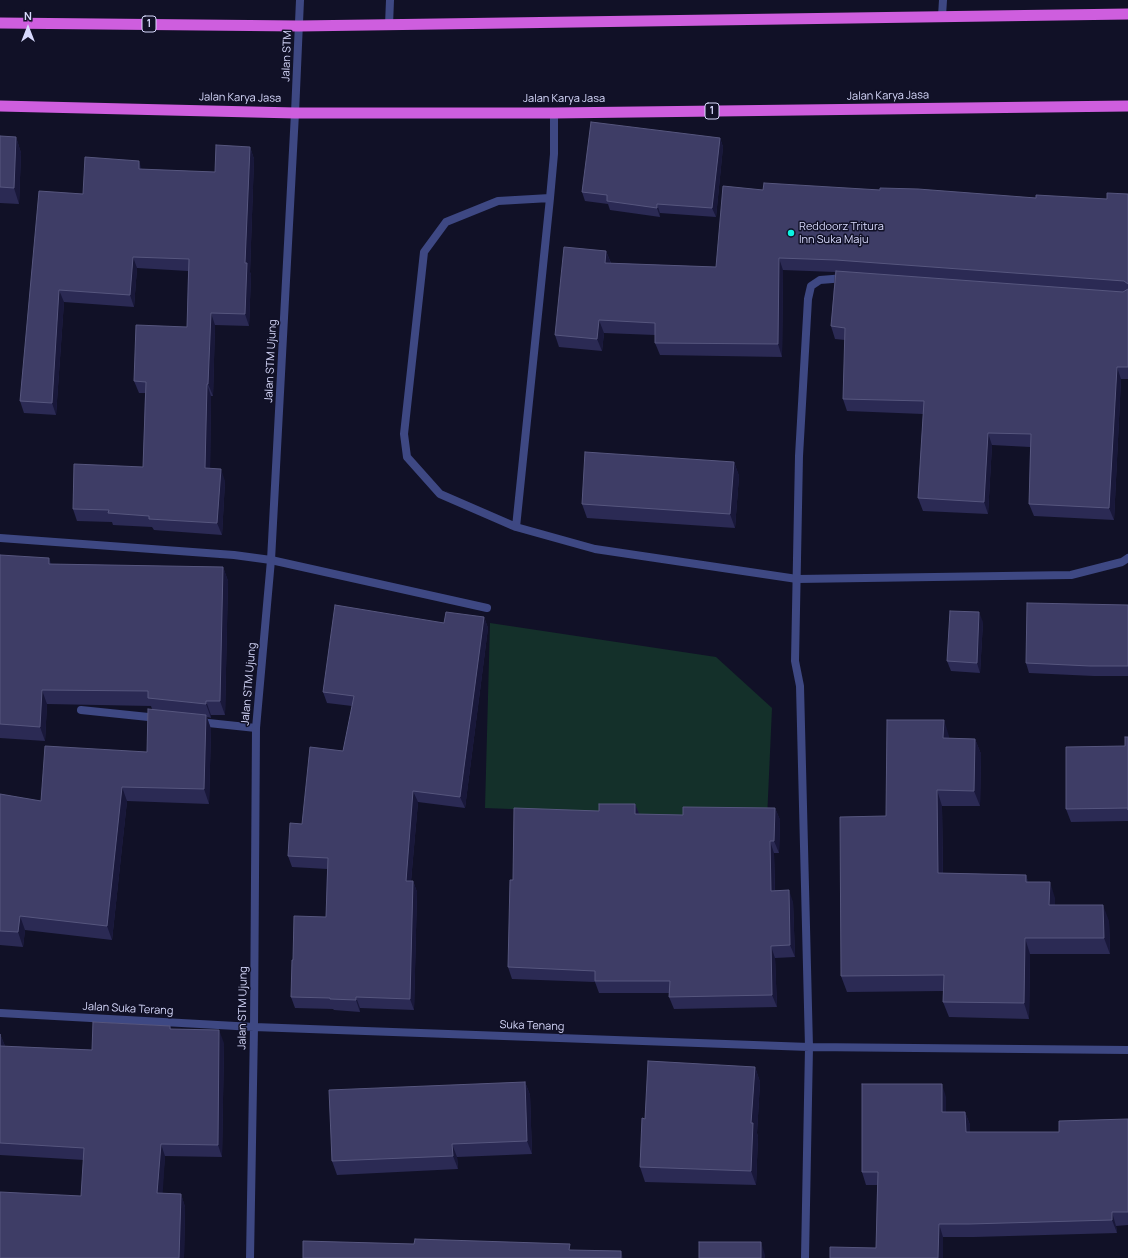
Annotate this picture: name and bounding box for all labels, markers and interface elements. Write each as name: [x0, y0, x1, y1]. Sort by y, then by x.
north arrow: [8, 8, 48, 48]
text: N: [24, 8, 32, 23]
road number: 1: [142, 16, 156, 32]
street label: Jalan STM: [280, 30, 294, 82]
street label: Jalan Karya Jasa: [847, 89, 929, 103]
street label: Jalan Karya Jasa: [199, 91, 281, 105]
street label: Jalan Karya Jasa: [523, 92, 605, 106]
road number: 1: [705, 103, 719, 119]
place label: Reddoorz Tritura Inn Suka Maju: [799, 220, 884, 246]
marker: Reddoorz Tritura Inn Suka Maju: [786, 228, 796, 238]
street label: Jalan STM Ujung: [262, 319, 280, 403]
street label: Jalan STM Ujung: [239, 642, 259, 726]
street label: Jalan STM Ujung: [236, 966, 250, 1050]
street label: Jalan Suka Terang: [82, 1000, 174, 1018]
street label: Suka Tenang: [499, 1018, 565, 1034]

